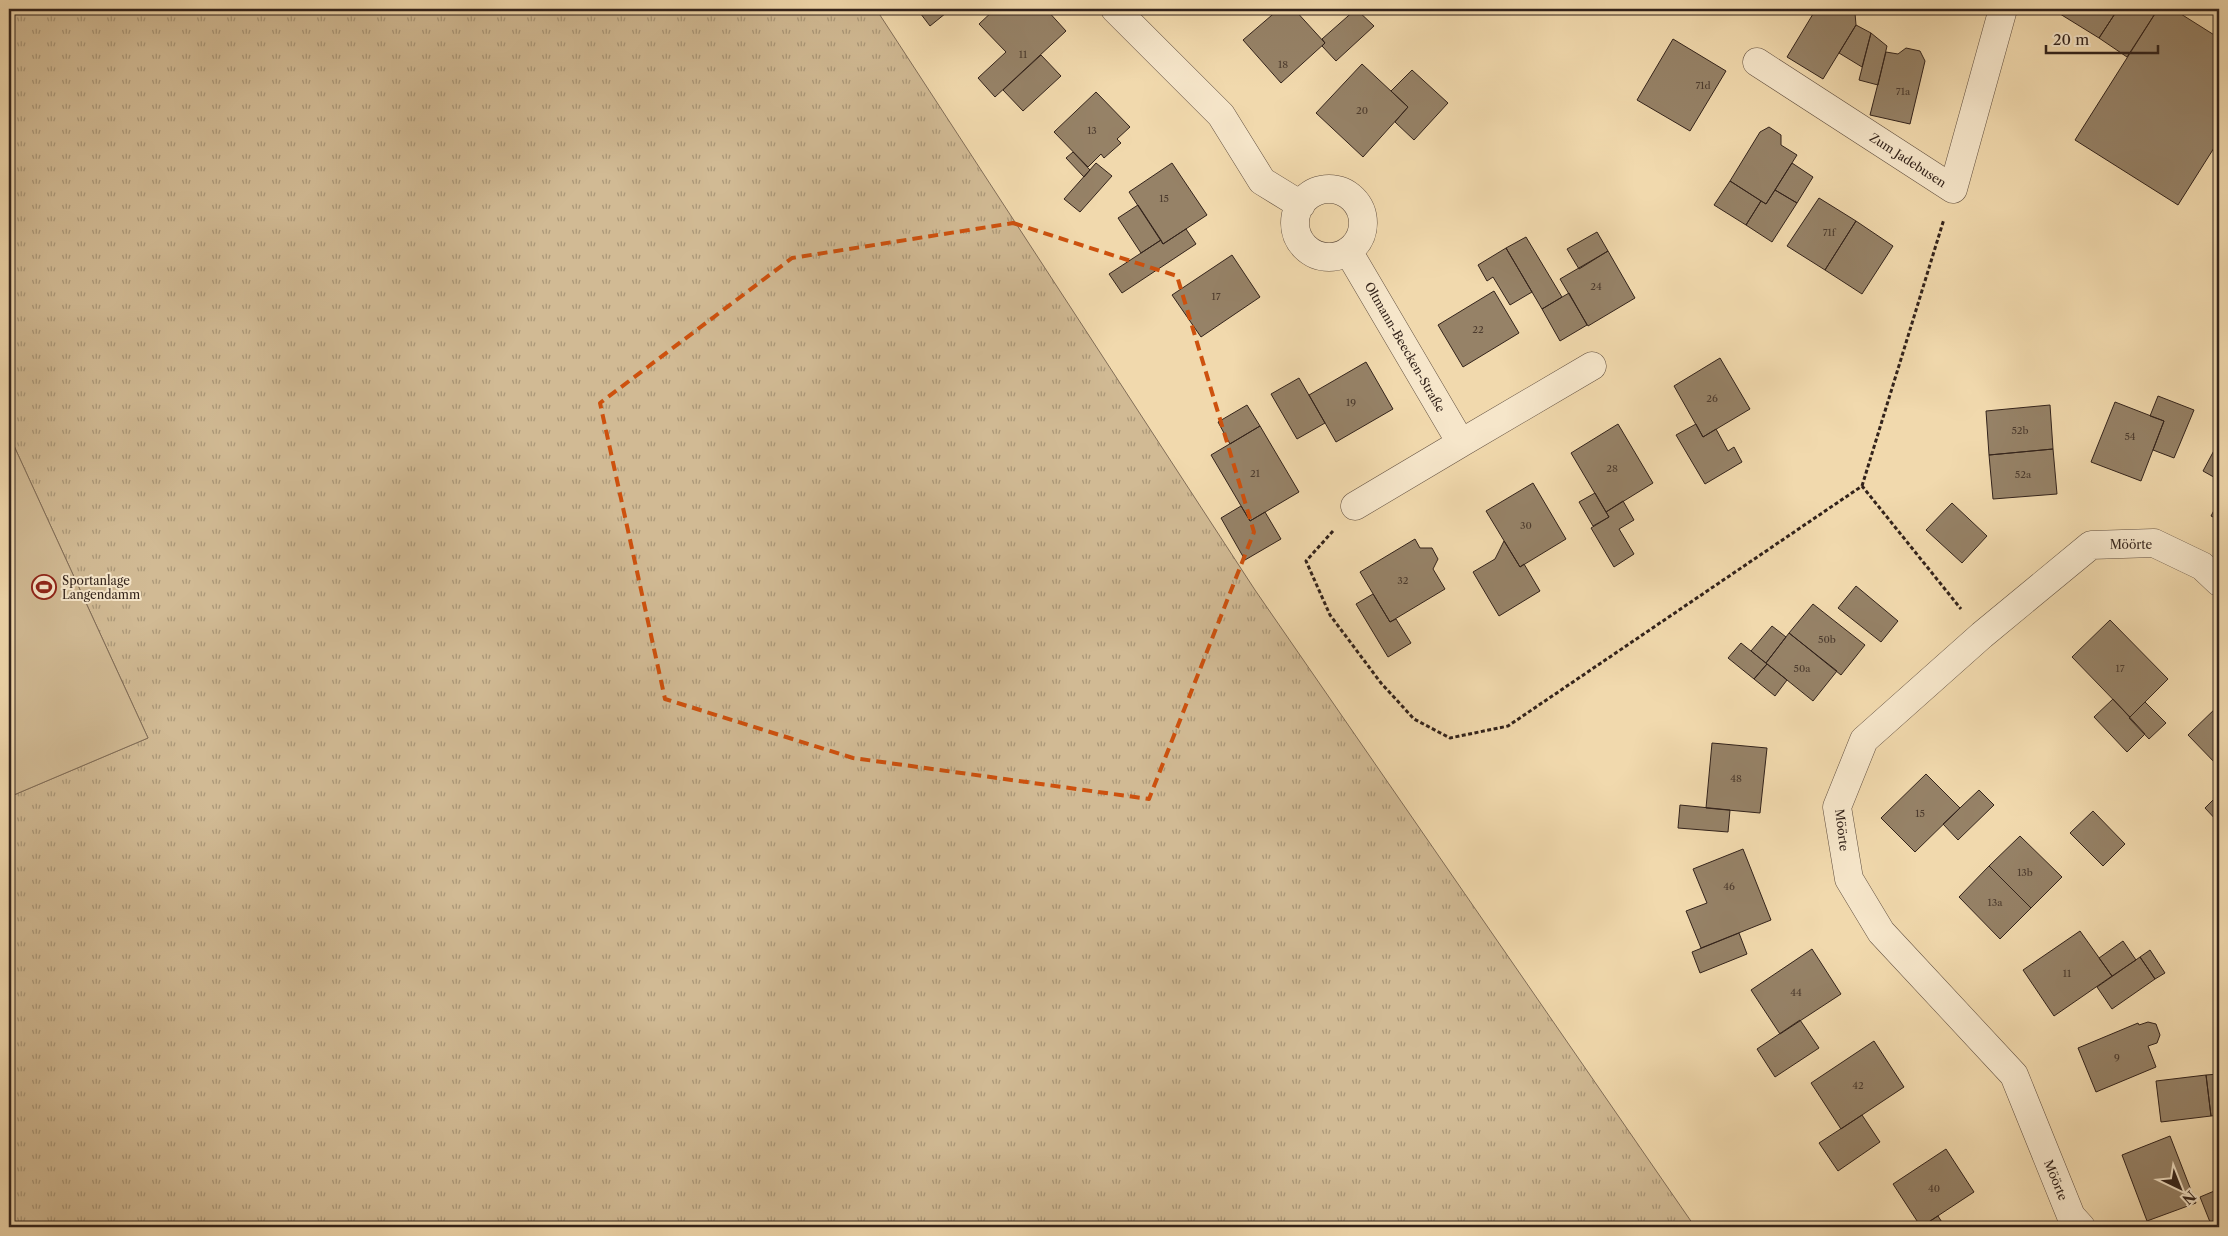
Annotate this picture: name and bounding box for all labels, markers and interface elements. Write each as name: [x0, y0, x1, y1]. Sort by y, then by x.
scale bar: [2046, 22, 2158, 54]
text: 20 m: [2053, 30, 2089, 49]
house number: 11: [1019, 48, 1028, 61]
house number: 18: [1278, 58, 1288, 71]
house number: 71d: [1695, 79, 1711, 92]
house number: 71a: [1896, 85, 1911, 98]
house number: 20: [1356, 104, 1368, 117]
house number: 13: [1087, 124, 1097, 137]
street label: Zum Jadebusen: [1867, 130, 1950, 191]
house number: 15: [1159, 192, 1169, 205]
house number: 71f: [1823, 226, 1837, 239]
street label: Oltmann-Beecken-Straße: [1362, 279, 1449, 415]
house number: 24: [1590, 280, 1602, 293]
house number: 17: [1211, 290, 1221, 303]
house number: 22: [1472, 323, 1484, 336]
house number: 26: [1706, 392, 1718, 405]
house number: 19: [1346, 396, 1356, 409]
house number: 52b: [2011, 424, 2029, 437]
house number: 54: [2124, 430, 2136, 443]
house number: 28: [1606, 462, 1618, 475]
house number: 21: [1250, 467, 1261, 480]
house number: 52a: [2015, 468, 2032, 481]
house number: 30: [1520, 519, 1532, 532]
street label: Möörte: [2110, 537, 2153, 552]
place label: Sportanlage Langendamm: [62, 573, 140, 602]
sports icon: Sportanlage Langendamm: [31, 574, 57, 600]
house number: 32: [1397, 574, 1409, 587]
house number: 50b: [1818, 633, 1836, 646]
house number: 50a: [1793, 662, 1811, 675]
house number: 17: [2115, 662, 2125, 675]
house number: 48: [1730, 772, 1742, 785]
house number: 15: [1915, 807, 1925, 820]
street label: Möörte: [1832, 808, 1852, 852]
house number: 13b: [2017, 866, 2033, 879]
house number: 46: [1723, 880, 1735, 893]
house number: 13a: [1988, 896, 2003, 909]
house number: 11: [2063, 967, 2072, 980]
house number: 44: [1790, 986, 1802, 999]
house number: 9: [2114, 1051, 2120, 1064]
house number: 42: [1852, 1079, 1864, 1092]
street label: Möörte: [2041, 1157, 2071, 1203]
north arrow: [2156, 1164, 2206, 1214]
house number: 40: [1928, 1182, 1940, 1195]
text: N: [2178, 1187, 2199, 1208]

